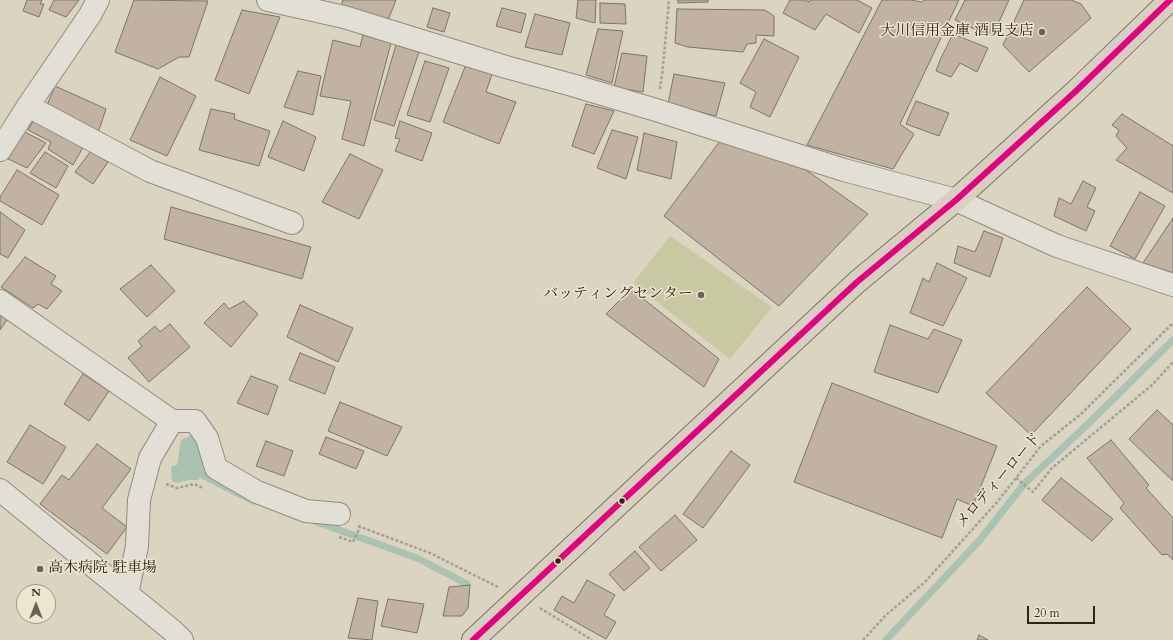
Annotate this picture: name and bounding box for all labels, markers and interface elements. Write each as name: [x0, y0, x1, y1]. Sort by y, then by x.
place label: 大川信用金庫 酒見支店: [880, 23, 1034, 41]
marker: 大川信用金庫 酒見支店: [1037, 27, 1047, 37]
place label: バッティングセンター: [543, 286, 693, 304]
marker: バッティングセンター: [696, 290, 706, 300]
street label: メロディーロード: [953, 430, 1045, 532]
unlabelled marker: [617, 496, 627, 506]
unlabelled marker: [553, 556, 563, 566]
place label: 高木病院 駐車場: [48, 560, 157, 578]
marker: 高木病院 駐車場: [35, 564, 45, 574]
north arrow: [16, 584, 56, 624]
text: N: [31, 585, 41, 600]
scale bar: [1029, 598, 1097, 624]
text: 20 m: [1034, 605, 1060, 621]

